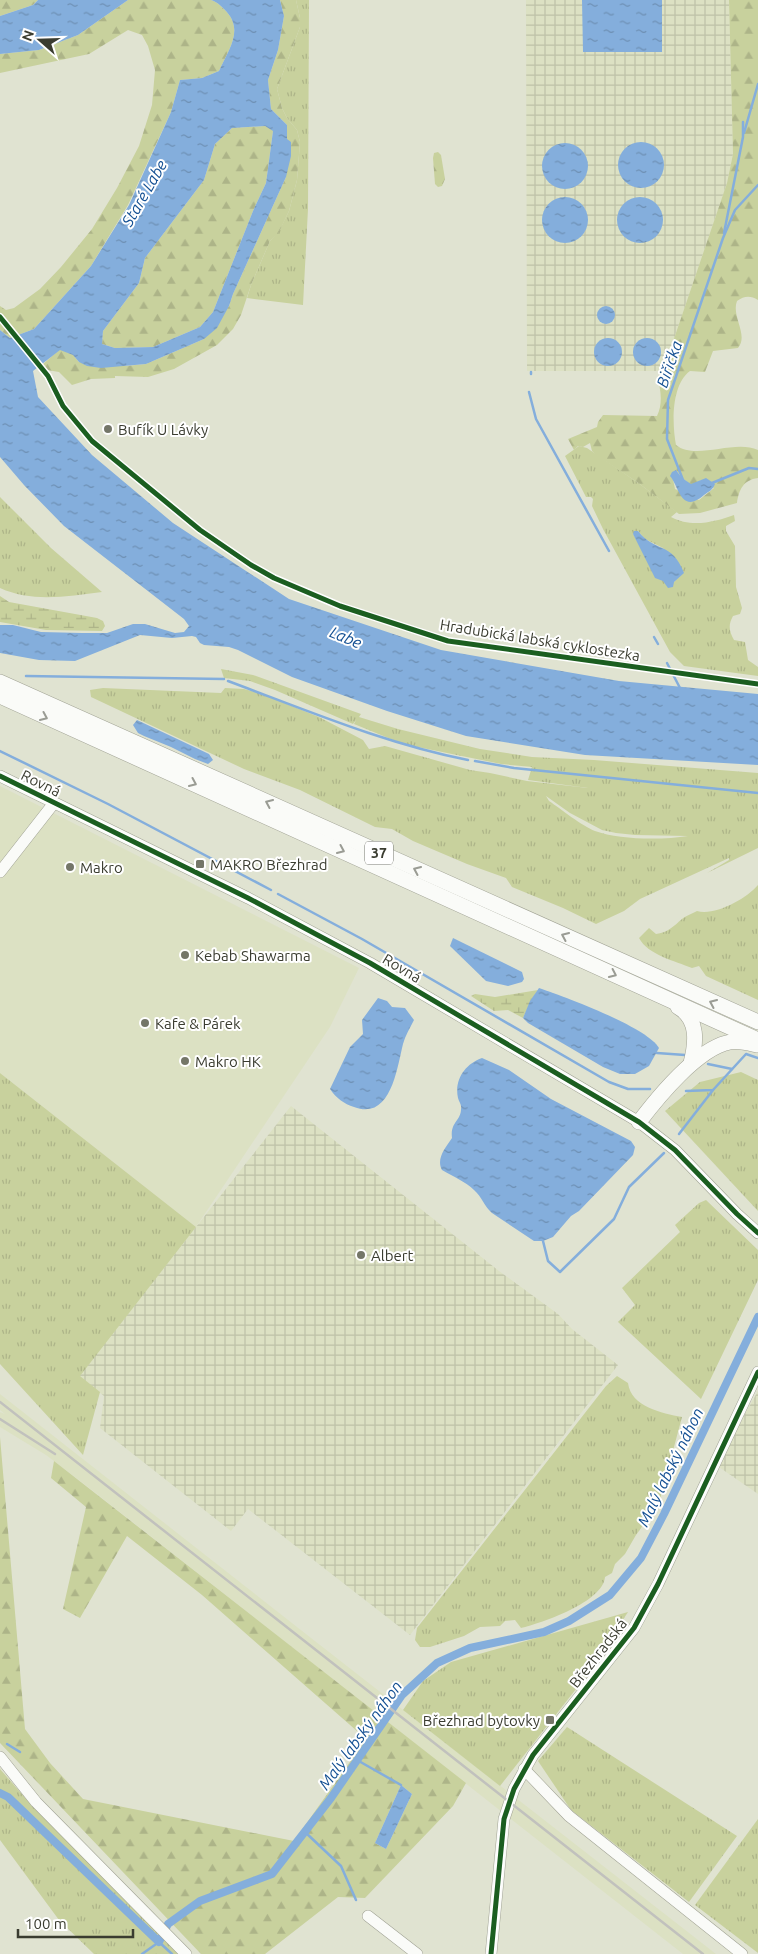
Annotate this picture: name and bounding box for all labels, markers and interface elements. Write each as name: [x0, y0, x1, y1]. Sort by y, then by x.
north arrow: [15, 15, 65, 65]
text: N: [18, 28, 37, 43]
water label: Staré Labe: [117, 157, 170, 230]
water label: Biřička: [653, 338, 685, 390]
place label: Bufík U Lávky: [118, 421, 208, 438]
marker: Bufík U Lávky: [102, 423, 114, 435]
street label: Hradubická labská cyklostezka: [439, 616, 641, 664]
water label: Labe: [327, 622, 365, 652]
one-way arrow: [39, 710, 48, 721]
street label: Rovná: [19, 766, 63, 800]
one-way arrow: [187, 777, 196, 787]
one-way arrow: [265, 799, 274, 809]
road number: 37: [365, 841, 393, 864]
one-way arrow: [336, 844, 345, 855]
place label: MAKRO Březhrad: [210, 856, 327, 873]
marker: MAKRO Březhrad: [194, 858, 206, 870]
place label: Makro: [80, 859, 123, 876]
marker: Makro: [64, 861, 76, 873]
one-way arrow: [413, 865, 422, 876]
one-way arrow: [561, 932, 570, 943]
place label: Kebab Shawarma: [195, 947, 311, 964]
marker: Kebab Shawarma: [179, 949, 191, 961]
street label: Rovná: [380, 950, 424, 986]
one-way arrow: [608, 968, 617, 978]
one-way arrow: [709, 998, 718, 1009]
place label: Kafe & Párek: [155, 1015, 241, 1032]
marker: Kafe & Párek: [139, 1017, 151, 1029]
place label: Makro HK: [195, 1053, 261, 1070]
marker: Makro HK: [179, 1055, 191, 1067]
place label: Albert: [371, 1247, 413, 1264]
marker: Albert: [355, 1249, 367, 1261]
water label: Malý labský náhon: [633, 1405, 707, 1529]
street label: Březhradská: [566, 1615, 630, 1691]
water label: Malý labský náhon: [315, 1677, 405, 1793]
place label: Březhrad bytovky: [423, 1712, 540, 1729]
marker: Březhrad bytovky: [544, 1714, 556, 1726]
scale bar: [18, 1906, 132, 1938]
text: 100 m: [25, 1915, 67, 1932]

